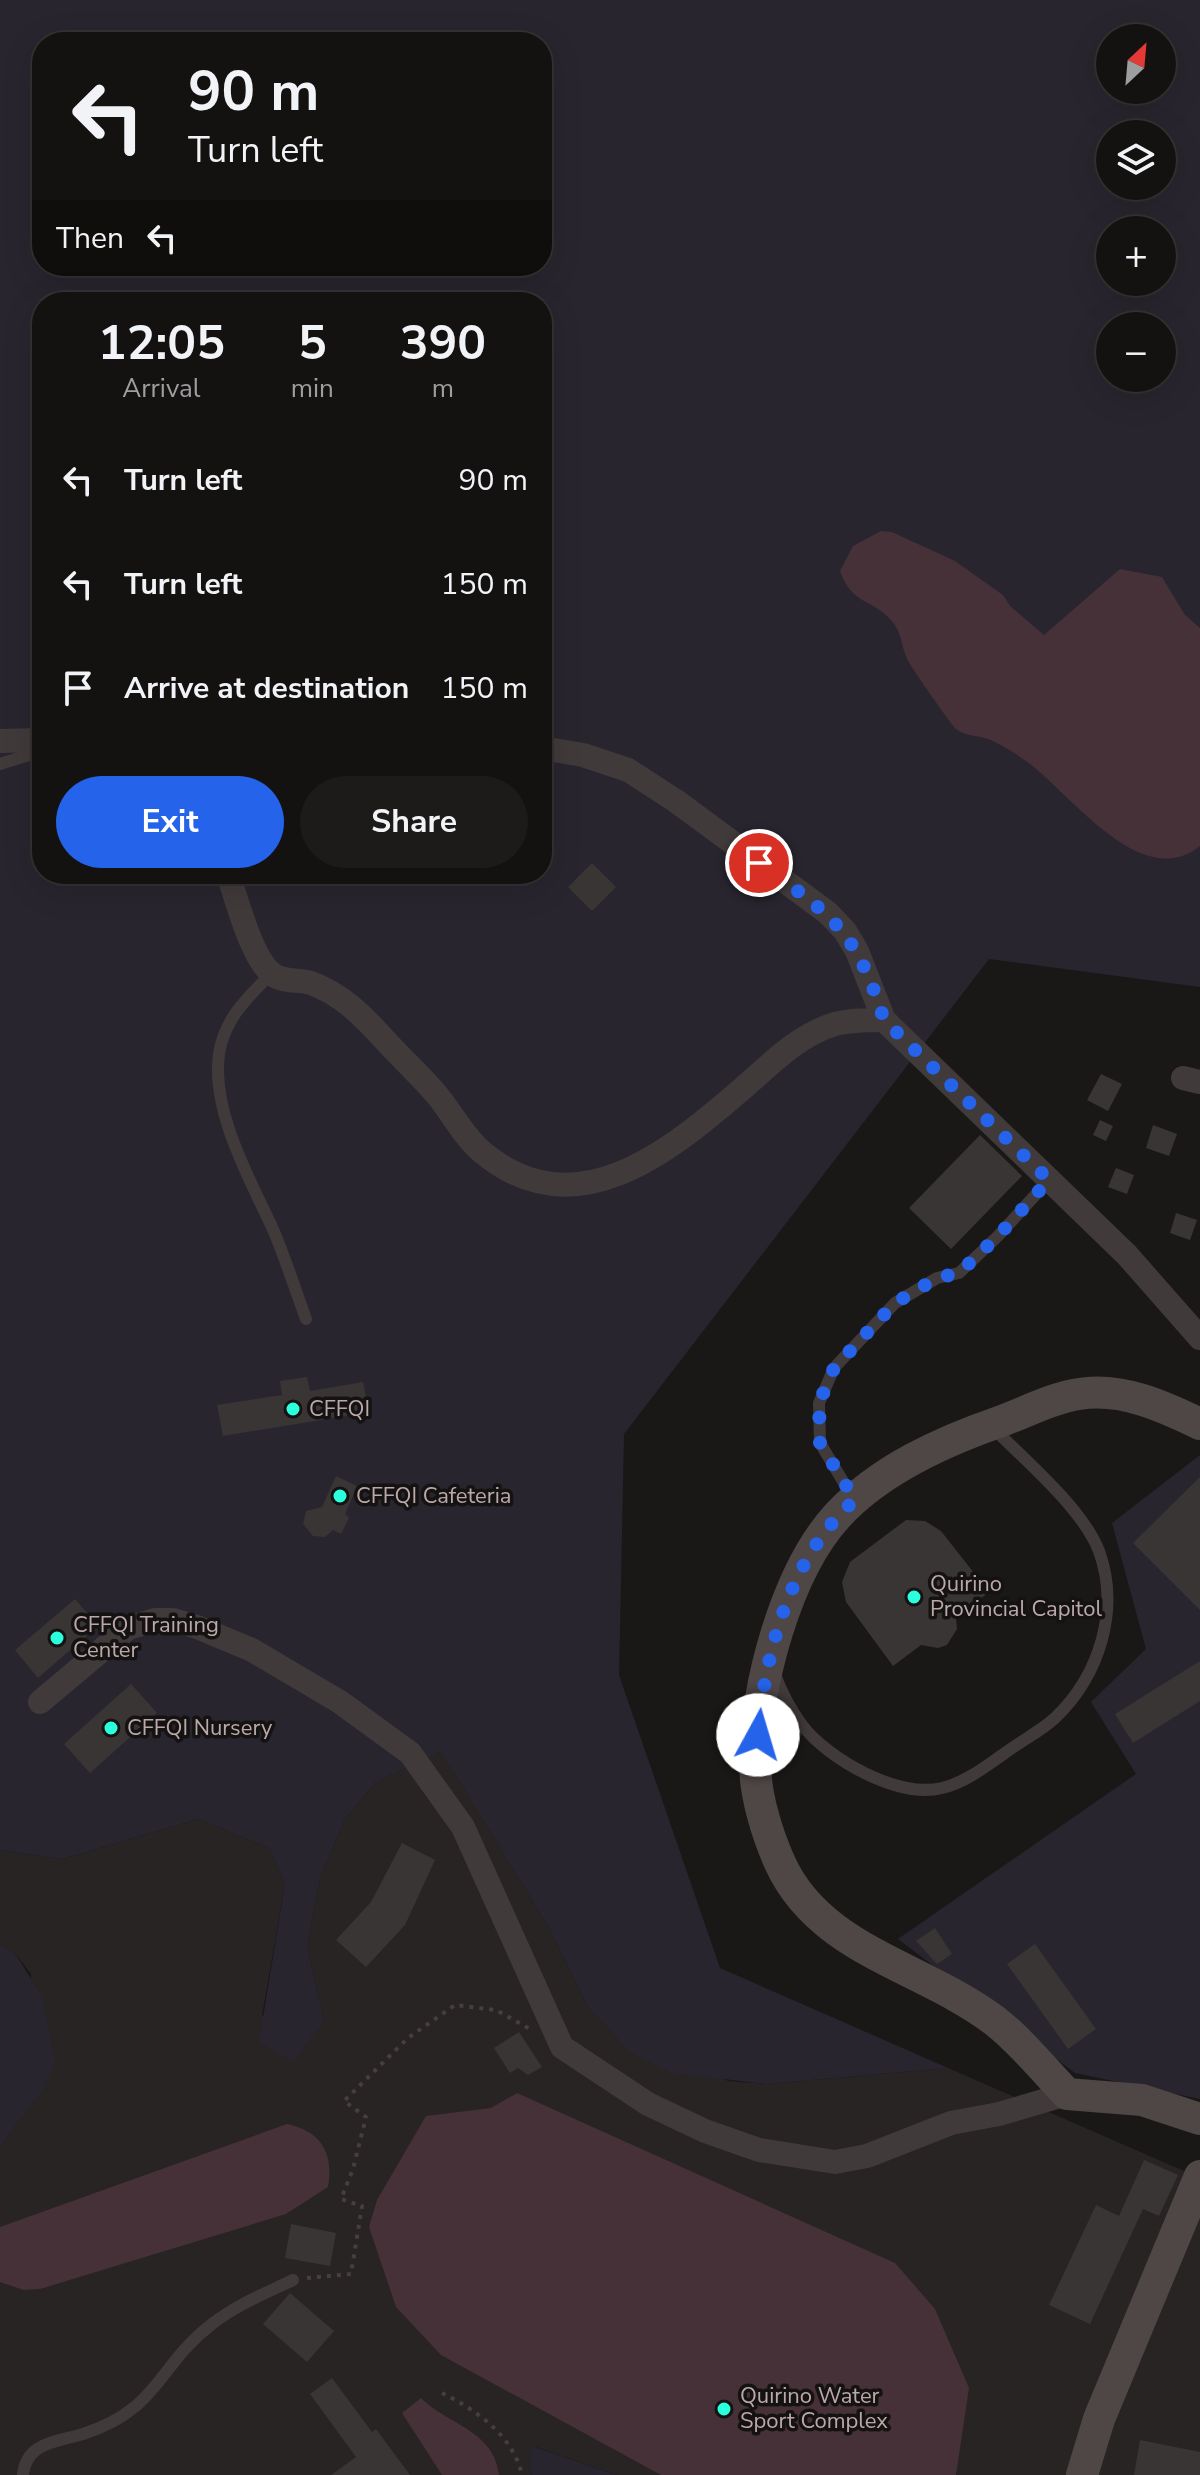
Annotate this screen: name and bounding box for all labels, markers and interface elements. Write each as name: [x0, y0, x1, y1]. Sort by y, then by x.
north arrow: [1096, 24, 1176, 104]
map controls: [1096, 24, 1176, 392]
text: 90 m: [188, 53, 319, 130]
icon: left: [56, 64, 160, 168]
button: layers: [1096, 120, 1176, 200]
text: Turn left: [188, 126, 323, 175]
icon: left: [140, 216, 184, 260]
button: +: [1096, 216, 1176, 296]
text: Then: [56, 218, 124, 259]
text: 12:05: [98, 310, 225, 376]
text: 5: [298, 310, 327, 376]
text: 390: [400, 310, 486, 376]
button: −: [1096, 312, 1176, 392]
text: Arrival: [122, 371, 201, 406]
text: min: [291, 371, 334, 406]
text: m: [432, 371, 454, 406]
icon: left: [56, 458, 100, 502]
text: Turn left: [124, 460, 242, 501]
text: 90 m: [459, 460, 528, 501]
icon: left: [56, 562, 100, 606]
text: Turn left: [124, 564, 242, 605]
text: 150 m: [441, 564, 528, 605]
icon: arrive: [56, 666, 100, 710]
text: Arrive at destination: [124, 668, 409, 709]
text: 150 m: [441, 668, 528, 709]
button: Exit: [56, 776, 284, 868]
button: Share: [300, 776, 528, 868]
pin: [725, 829, 793, 897]
icon: arrive: [737, 841, 781, 885]
place label: CFFQI: [309, 1394, 370, 1424]
marker: CFFQI: [284, 1400, 302, 1418]
place label: CFFQI Cafeteria: [356, 1481, 511, 1511]
marker: CFFQI Cafeteria: [331, 1487, 349, 1505]
place label: Quirino Provincial Capitol: [930, 1569, 1102, 1624]
marker: Quirino Provincial Capitol: [905, 1588, 923, 1606]
place label: CFFQI Training Center: [73, 1610, 219, 1665]
marker: CFFQI Training Center: [48, 1629, 66, 1647]
position arrow: [716, 1693, 800, 1777]
place label: CFFQI Nursery: [127, 1713, 273, 1743]
marker: CFFQI Nursery: [102, 1719, 120, 1737]
place label: Quirino Water Sport Complex: [740, 2381, 888, 2436]
marker: Quirino Water Sport Complex: [715, 2400, 733, 2418]

